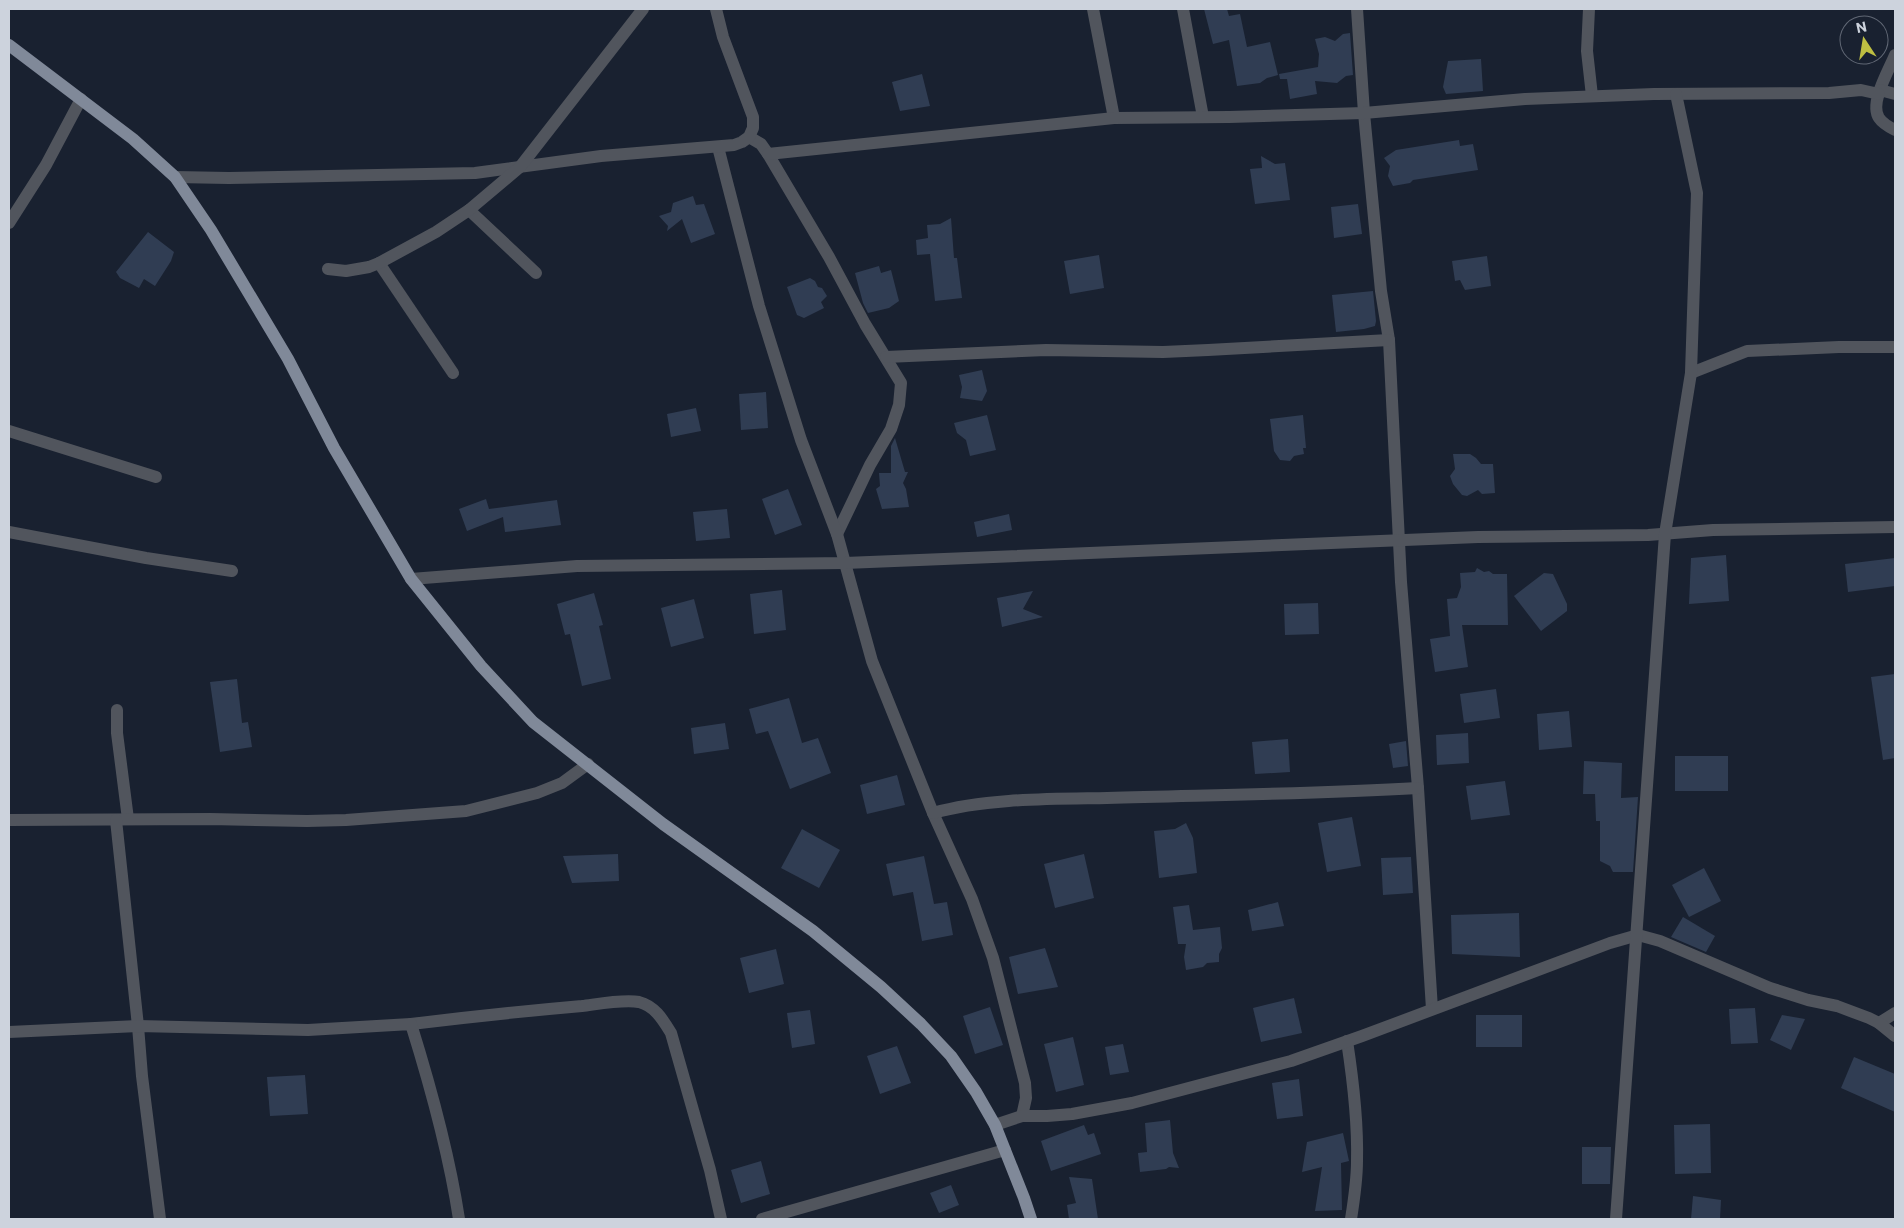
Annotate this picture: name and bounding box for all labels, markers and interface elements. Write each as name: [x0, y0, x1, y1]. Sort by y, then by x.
north arrow: [1839, 15, 1889, 65]
text: N: [1854, 17, 1868, 36]

